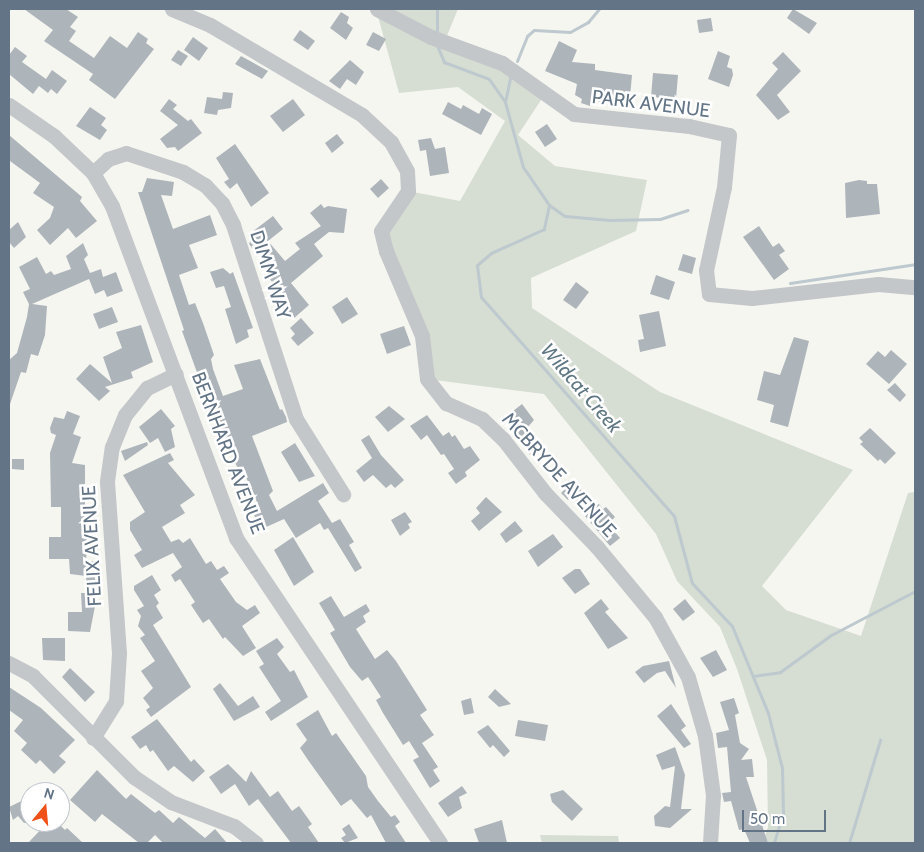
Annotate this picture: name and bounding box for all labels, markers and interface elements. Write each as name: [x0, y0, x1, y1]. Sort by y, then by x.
street label: PARK AVENUE: [591, 85, 711, 123]
street label: DIMM WAY: [245, 228, 295, 322]
water label: Wildcat Creek: [536, 338, 626, 438]
street label: BERNHARD AVENUE: [187, 369, 269, 537]
street label: MCBRYDE AVENUE: [497, 408, 621, 542]
street label: FELIX AVENUE: [77, 485, 107, 607]
north arrow: [20, 782, 70, 832]
text: N: [42, 784, 56, 804]
scale bar: [744, 800, 828, 832]
text: 50 m: [750, 810, 785, 828]

